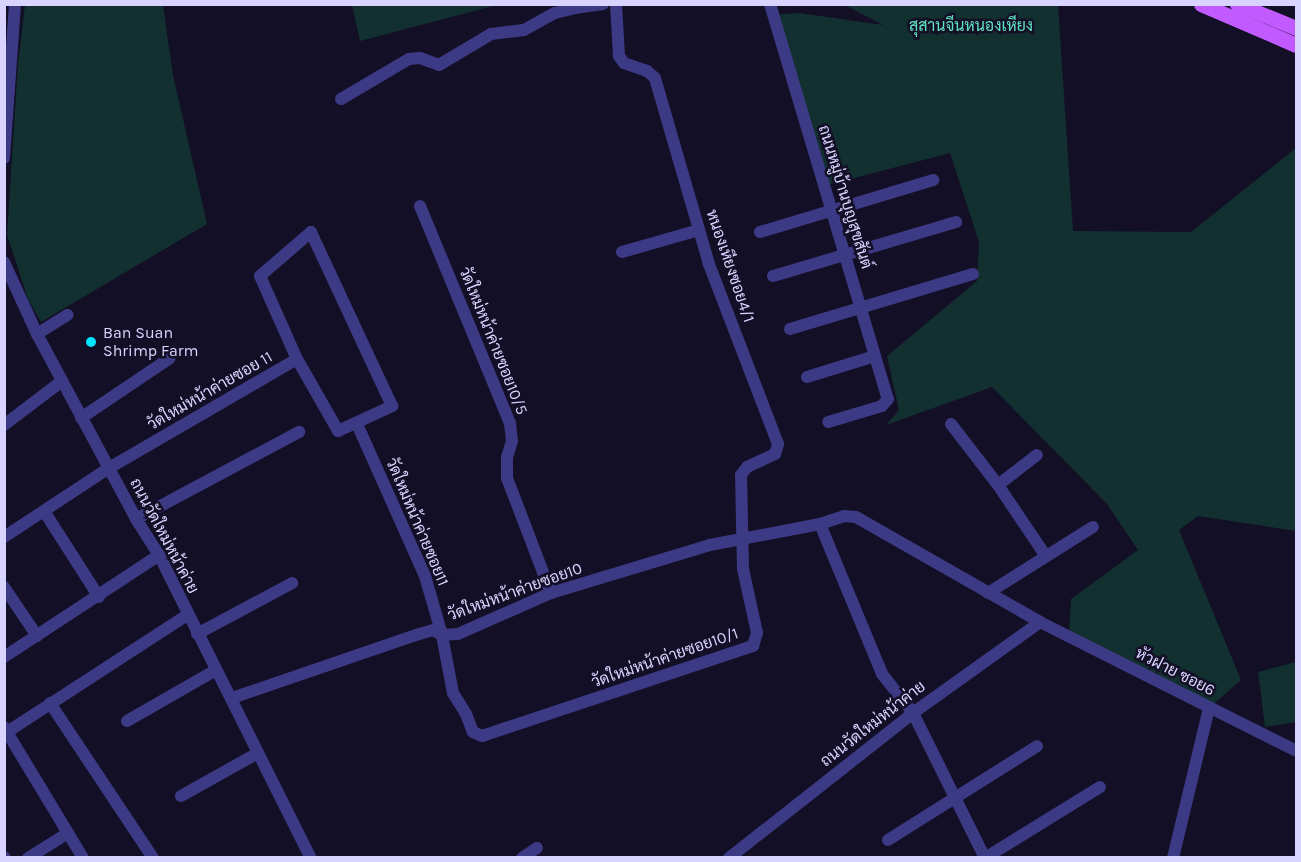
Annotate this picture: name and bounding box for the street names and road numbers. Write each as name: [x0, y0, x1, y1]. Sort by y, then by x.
street label: ถนนหมู่บ้านบุญสุขสันต์: [814, 123, 876, 271]
street label: หนองเหียงซอย4/1: [702, 207, 758, 325]
street label: วัดใหม่หน้าค่ายซอย10/5: [455, 264, 531, 418]
street label: วัดใหม่หน้าค่ายซอย 11: [144, 347, 276, 435]
street label: วัดใหม่หน้าค่ายซอย11: [381, 455, 453, 589]
street label: ถนนวัดใหม่หน้าค่าย: [125, 475, 203, 597]
street label: วัดใหม่หน้าค่ายซอย10: [445, 559, 585, 625]
street label: วัดใหม่หน้าค่ายซอย10/1: [589, 624, 741, 692]
street label: หัวฝาย ซอย6: [1132, 644, 1218, 700]
street label: ถนนวัดใหม่หน้าค่าย: [817, 677, 929, 771]

